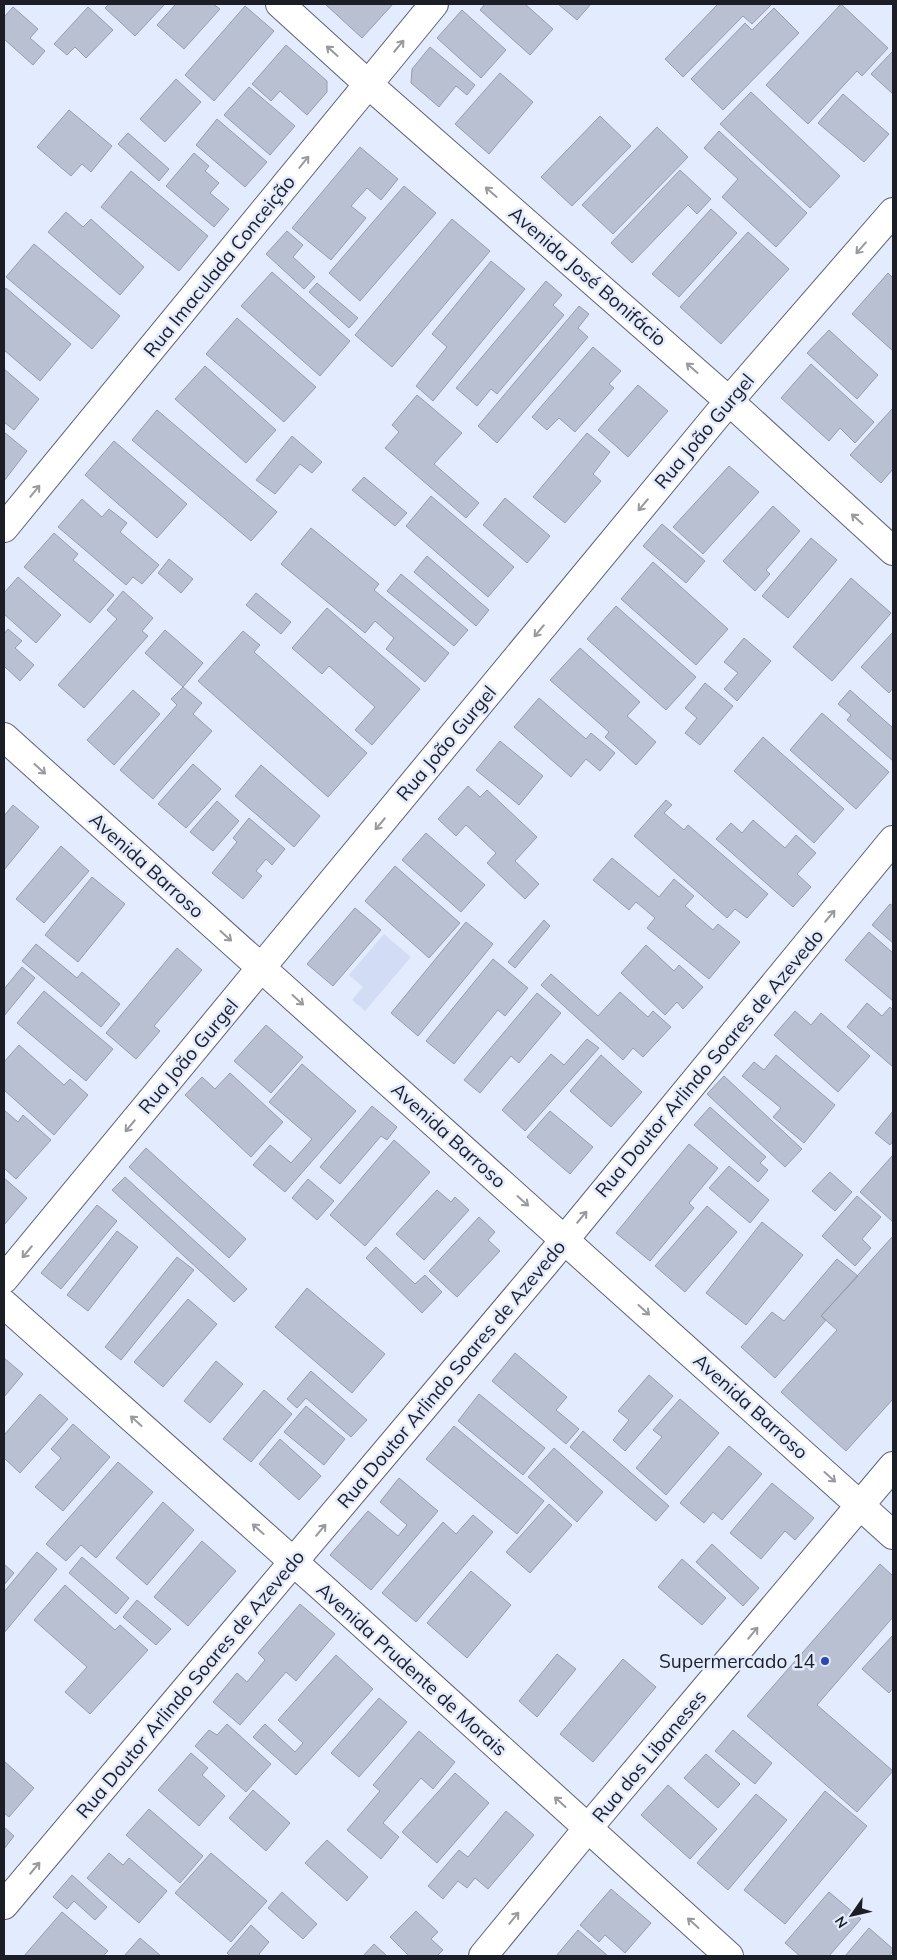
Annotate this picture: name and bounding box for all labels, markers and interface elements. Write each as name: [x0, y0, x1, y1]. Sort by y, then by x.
one-way arrow: [393, 40, 405, 53]
one-way arrow: [325, 45, 338, 57]
one-way arrow: [298, 156, 309, 169]
street label: Rua Imaculada Conceição: [138, 170, 300, 362]
one-way arrow: [485, 186, 498, 198]
street label: Avenida José Bonifácio: [504, 201, 672, 351]
one-way arrow: [856, 242, 867, 255]
one-way arrow: [686, 363, 699, 374]
street label: Rua João Gurgel: [649, 369, 759, 493]
one-way arrow: [29, 484, 40, 497]
one-way arrow: [637, 499, 648, 512]
one-way arrow: [851, 513, 864, 524]
one-way arrow: [534, 624, 545, 637]
street label: Rua João Gurgel: [391, 681, 501, 805]
one-way arrow: [34, 763, 47, 775]
street label: Avenida Barroso: [85, 807, 209, 923]
one-way arrow: [375, 817, 386, 830]
one-way arrow: [824, 910, 835, 923]
street label: Rua Doutor Arlindo Soares de Azevedo: [590, 924, 828, 1202]
one-way arrow: [220, 930, 233, 942]
street label: Rua João Gurgel: [133, 994, 243, 1118]
one-way arrow: [291, 994, 304, 1006]
street label: Avenida Barroso: [387, 1077, 511, 1193]
one-way arrow: [125, 1120, 136, 1133]
one-way arrow: [517, 1196, 530, 1207]
one-way arrow: [576, 1211, 587, 1224]
street label: Rua Doutor Arlindo Soares de Azevedo: [332, 1235, 570, 1513]
one-way arrow: [21, 1245, 32, 1258]
one-way arrow: [638, 1304, 651, 1316]
street label: Avenida Barroso: [689, 1348, 813, 1464]
one-way arrow: [130, 1415, 143, 1427]
one-way arrow: [823, 1472, 836, 1483]
one-way arrow: [251, 1523, 264, 1535]
one-way arrow: [315, 1524, 326, 1537]
street label: Rua Doutor Arlindo Soares de Azevedo: [71, 1545, 309, 1823]
street label: Avenida Prudente de Morais: [312, 1577, 512, 1761]
one-way arrow: [747, 1626, 759, 1639]
place label: Supermercado 14: [659, 1649, 815, 1673]
marker: Supermercado 14: [819, 1655, 831, 1667]
street label: Rua dos Libaneses: [587, 1685, 711, 1827]
one-way arrow: [553, 1796, 566, 1808]
one-way arrow: [30, 1862, 41, 1875]
north arrow: [827, 1890, 877, 1940]
one-way arrow: [509, 1912, 520, 1925]
text: N: [831, 1913, 852, 1932]
one-way arrow: [687, 1918, 700, 1929]

